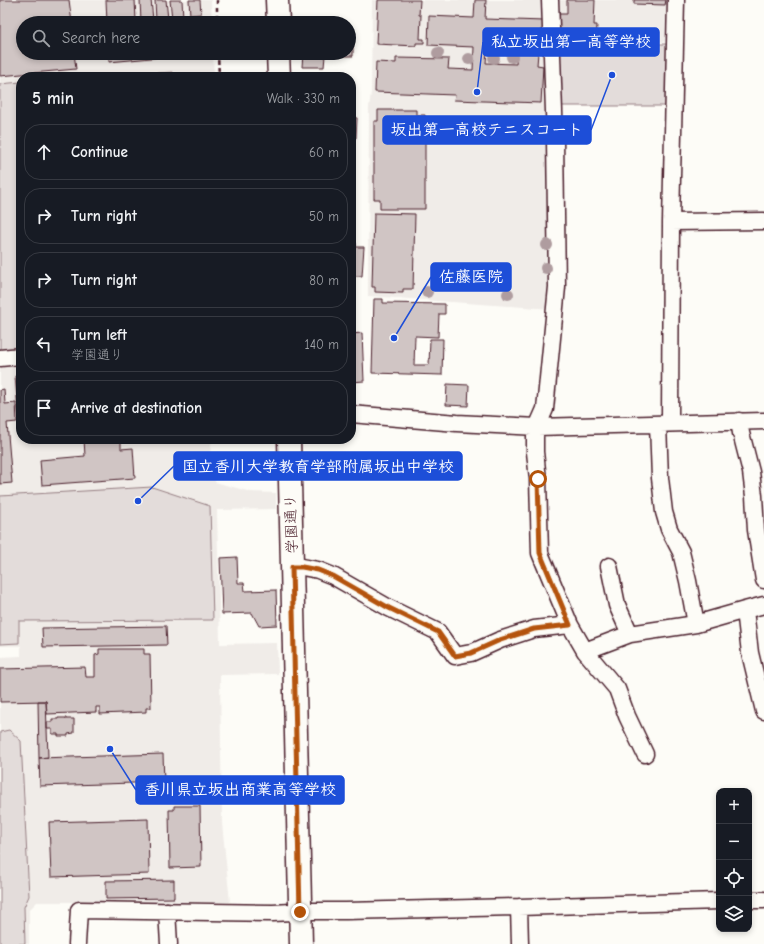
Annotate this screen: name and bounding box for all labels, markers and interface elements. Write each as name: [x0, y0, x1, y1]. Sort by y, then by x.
search box: [16, 16, 356, 60]
icon: search: [30, 27, 52, 49]
callout: 私立坂出第一高等学校: [483, 28, 659, 56]
text: Search here: [62, 29, 140, 47]
text: 私立坂出第一高等学校: [491, 33, 651, 51]
text: 5 min: [32, 89, 74, 108]
text: Walk · 330 m: [267, 91, 340, 106]
callout: 坂出第一高校テニスコート: [383, 116, 591, 144]
text: 坂出第一高校テニスコート: [391, 121, 583, 139]
icon: ahead: [33, 141, 55, 163]
text: Continue: [71, 143, 128, 161]
text: 60 m: [309, 145, 339, 160]
icon: right: [33, 205, 55, 227]
text: Turn right: [71, 207, 137, 225]
text: 50 m: [309, 209, 339, 224]
callout: 佐藤医院: [431, 263, 511, 291]
text: 佐藤医院: [439, 268, 503, 286]
icon: right: [33, 269, 55, 291]
text: Turn right: [71, 271, 137, 289]
text: 80 m: [309, 273, 339, 288]
text: Turn left: [71, 326, 127, 344]
icon: left: [33, 333, 55, 355]
text: 140 m: [305, 337, 339, 352]
text: 学園通り: [71, 347, 123, 362]
icon: arrive: [33, 397, 55, 419]
text: Arrive at destination: [71, 399, 202, 417]
callout: 国立香川大学教育学部附属坂出中学校: [174, 452, 462, 480]
text: 国立香川大学教育学部附属坂出中学校: [182, 458, 454, 476]
route start: [529, 470, 547, 488]
street label: 学園通り: [281, 494, 301, 554]
callout: 香川県立坂出商業高等学校: [136, 776, 344, 804]
text: 香川県立坂出商業高等学校: [144, 781, 336, 799]
map controls: [716, 788, 752, 932]
button: +: [716, 788, 752, 824]
button: −: [716, 824, 752, 860]
button: locate: [716, 860, 752, 896]
button: layers: [716, 896, 752, 932]
route end: [291, 903, 309, 921]

